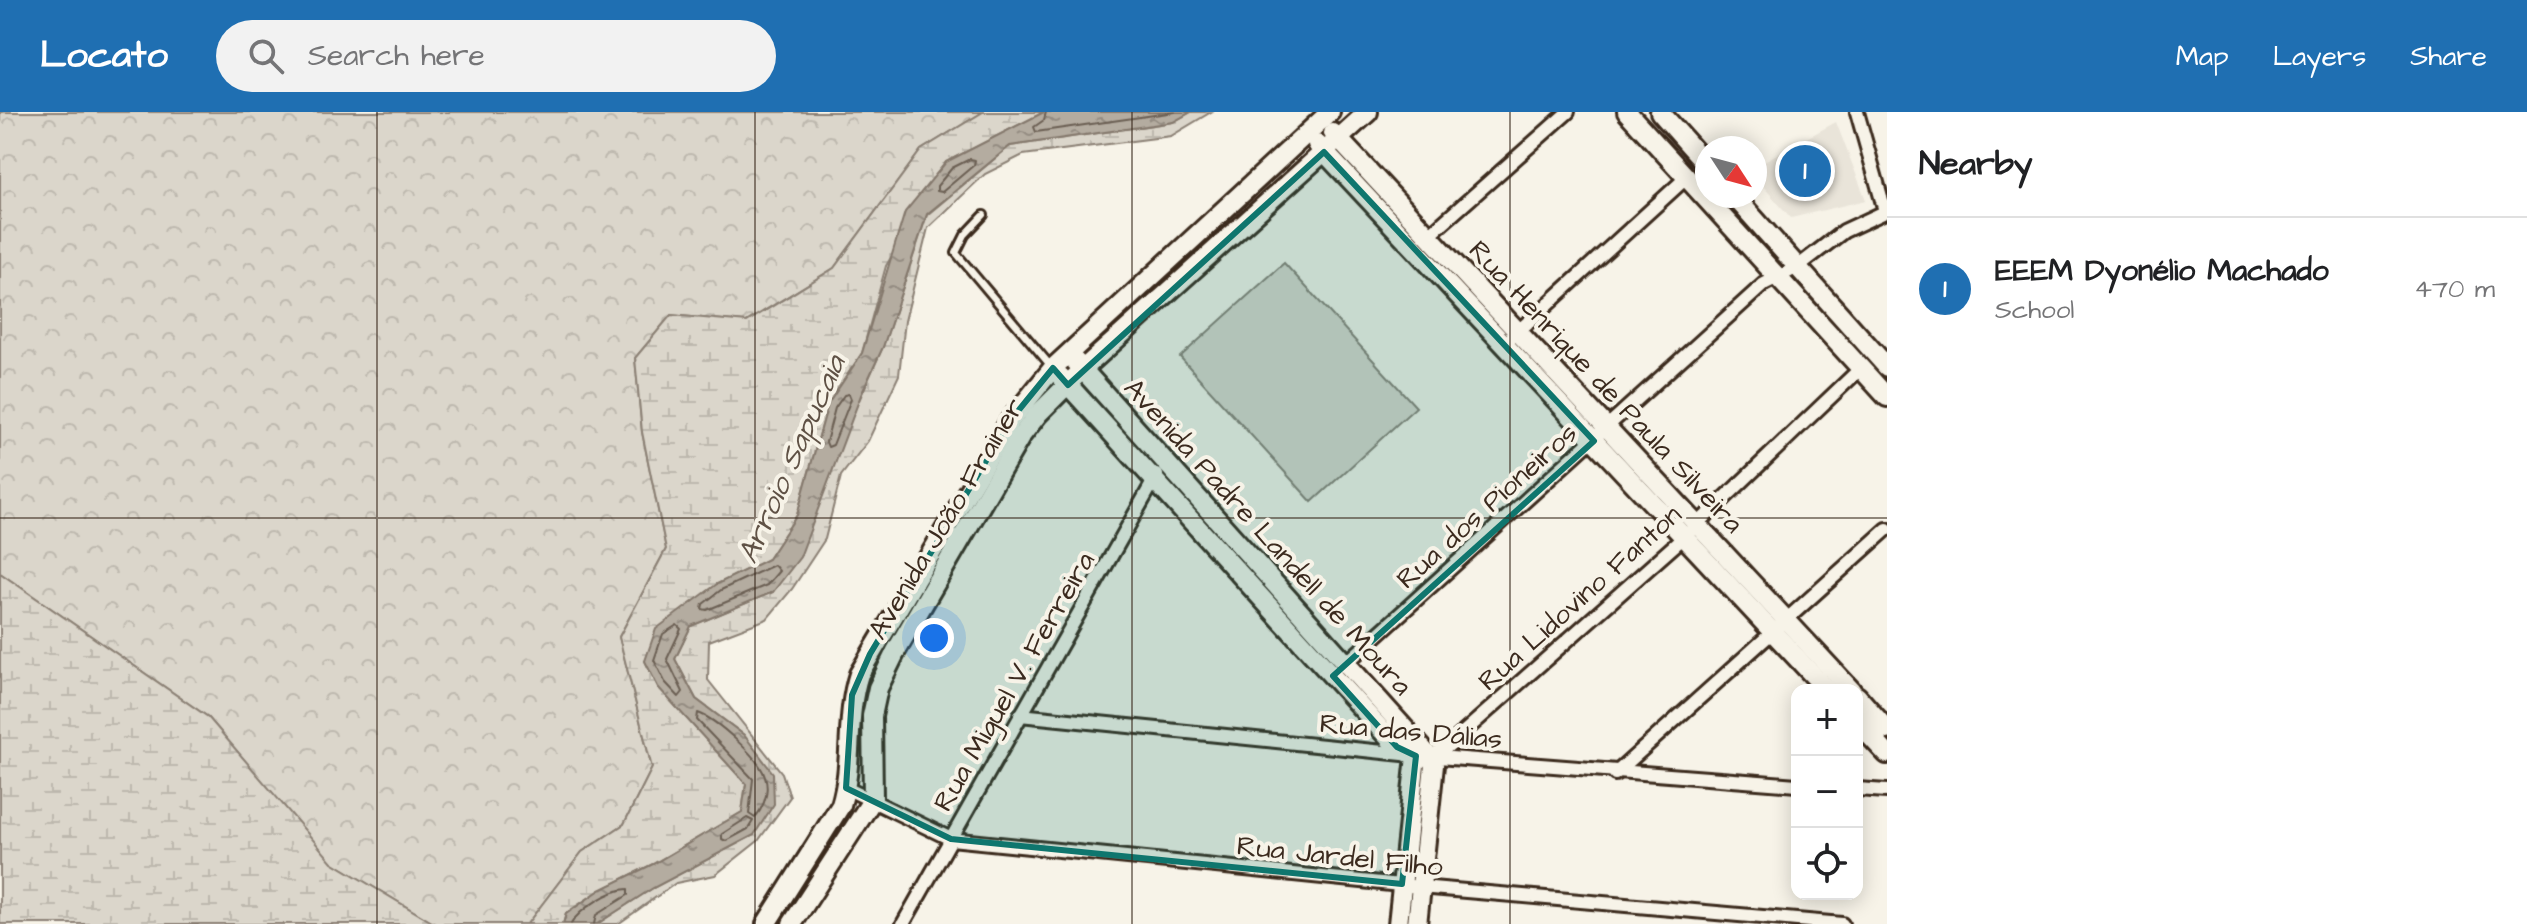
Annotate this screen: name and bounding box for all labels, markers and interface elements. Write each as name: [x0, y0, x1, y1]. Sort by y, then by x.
search box: [216, 20, 776, 92]
text: Locato: [40, 30, 168, 82]
icon: search: [244, 34, 288, 78]
text: Search here: [308, 35, 485, 77]
text: Map: [2176, 37, 2229, 76]
text: Layers: [2273, 37, 2366, 76]
text: Share: [2410, 37, 2487, 76]
north arrow: [1695, 136, 1767, 208]
text: Nearby: [1919, 140, 2033, 188]
pin: 1: [1779, 141, 1831, 201]
street label: Rua Henrique de Paula Silveira: [1459, 232, 1752, 542]
text: EEEM Dyonélio Machado: [1995, 250, 2329, 292]
text: 1: [1943, 271, 1947, 307]
text: 470 m: [2414, 271, 2495, 307]
text: School: [1995, 292, 2074, 328]
water label: Arroio Sapucaia: [727, 347, 857, 570]
street label: Avenida Padre Landell de Moura: [1115, 370, 1421, 704]
street label: Avenida João Frainer: [859, 391, 1034, 647]
street label: Rua dos Pioneiros: [1388, 414, 1586, 598]
street label: Rua Lidovino Fanton: [1470, 496, 1690, 700]
street label: Rua Miguel V. Ferreira: [924, 545, 1105, 819]
your location: [914, 618, 954, 658]
map controls: [1791, 684, 1863, 900]
button: +: [1791, 684, 1863, 756]
street label: Rua das Dálias: [1318, 704, 1504, 759]
button: −: [1791, 756, 1863, 828]
street label: Rua Jardel Filho: [1235, 826, 1445, 887]
button: locate: [1791, 828, 1863, 900]

